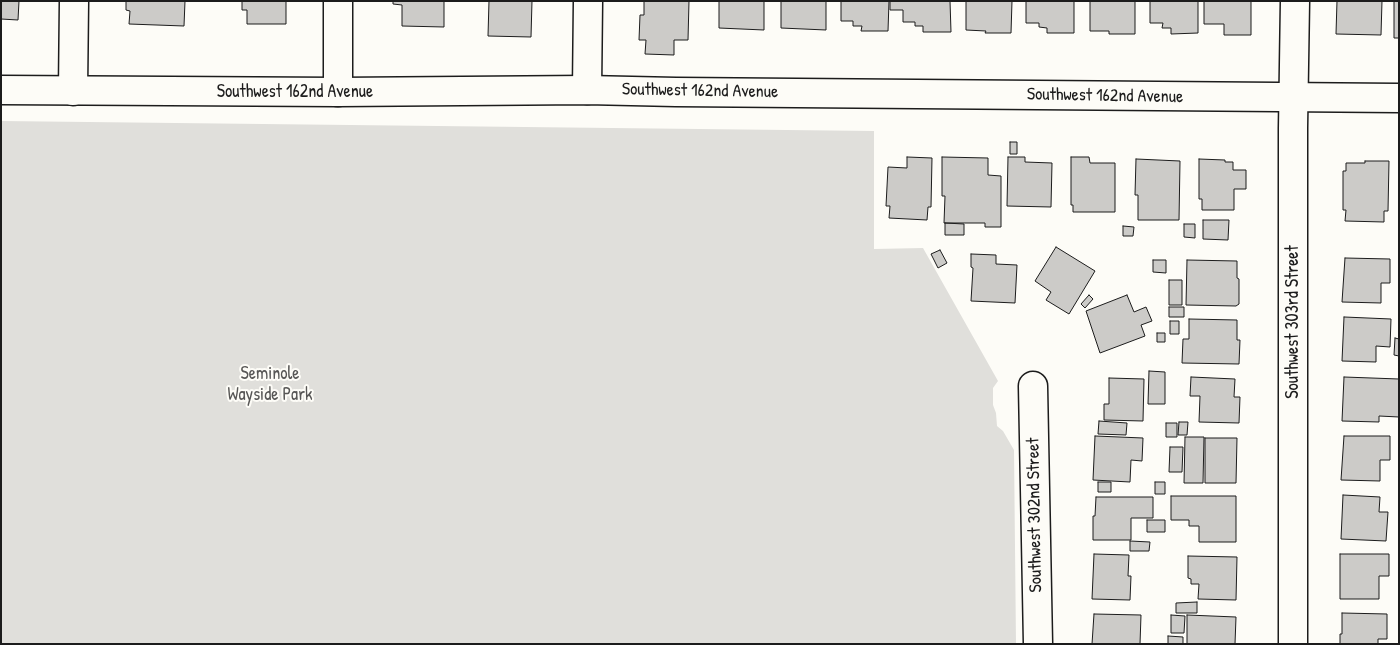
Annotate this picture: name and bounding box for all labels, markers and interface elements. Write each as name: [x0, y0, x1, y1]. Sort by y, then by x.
street label: Southwest 162nd Avenue: [622, 79, 778, 103]
street label: Southwest 162nd Avenue: [217, 81, 373, 103]
street label: Southwest 162nd Avenue: [1027, 84, 1183, 108]
street label: Southwest 303rd Street: [1282, 245, 1304, 399]
park label: Seminole Wayside Park: [227, 363, 313, 406]
street label: Southwest 302nd Street: [1023, 437, 1047, 593]

